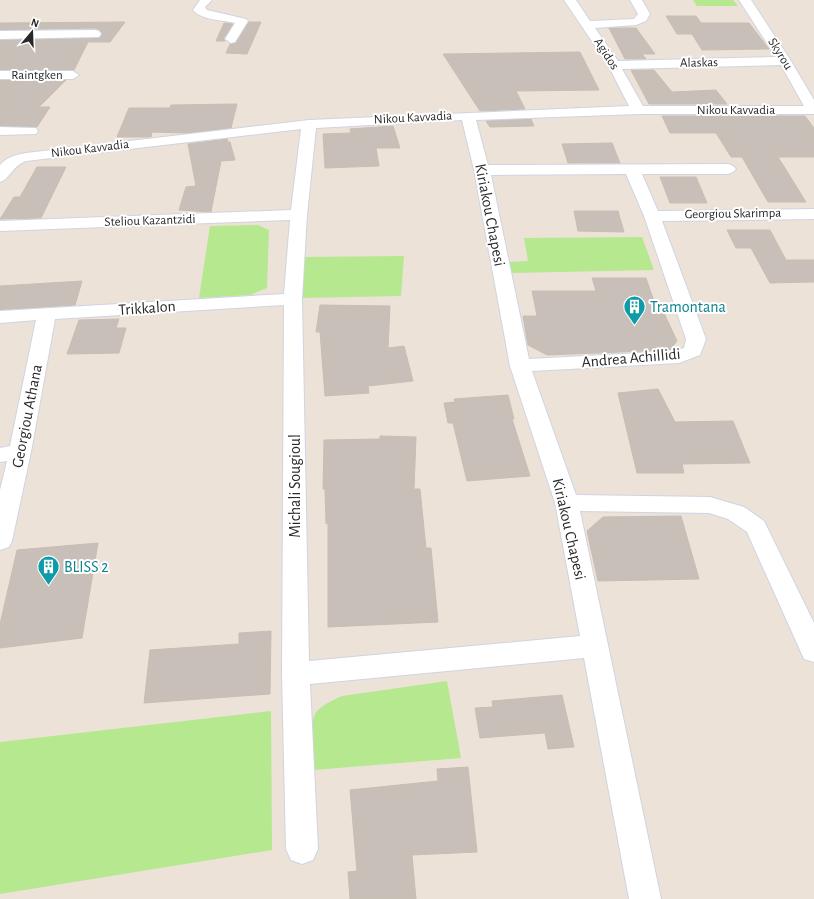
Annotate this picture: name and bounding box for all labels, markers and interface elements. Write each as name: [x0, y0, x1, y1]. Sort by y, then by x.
north arrow: [12, 12, 52, 52]
text: N: [30, 17, 41, 29]
street label: Agidos: [591, 36, 621, 72]
street label: Skyrou: [765, 36, 795, 72]
street label: Alaskas: [680, 56, 718, 70]
street label: Raintgken: [11, 69, 63, 82]
street label: Nikou Kavvadia: [697, 104, 775, 117]
street label: Nikou Kavvadia: [374, 109, 452, 127]
street label: Nikou Kavvadia: [50, 138, 130, 160]
street label: Kiriakou Chapesi: [472, 162, 508, 268]
street label: Georgiou Skarimpa: [685, 207, 781, 221]
street label: Steliou Kazantzidi: [104, 213, 196, 229]
building icon: Tramontana: [621, 294, 647, 327]
street label: Trikkalon: [118, 298, 176, 318]
place label: Tramontana: [650, 299, 726, 315]
street label: Andrea Achillidi: [581, 346, 681, 370]
street label: Georgiou Athana: [9, 363, 45, 469]
street label: Michali Sougioul: [287, 434, 303, 538]
street label: Kiriakou Chapesi: [549, 476, 589, 582]
building icon: BLISS 2: [36, 554, 62, 587]
place label: BLISS 2: [64, 559, 109, 575]

